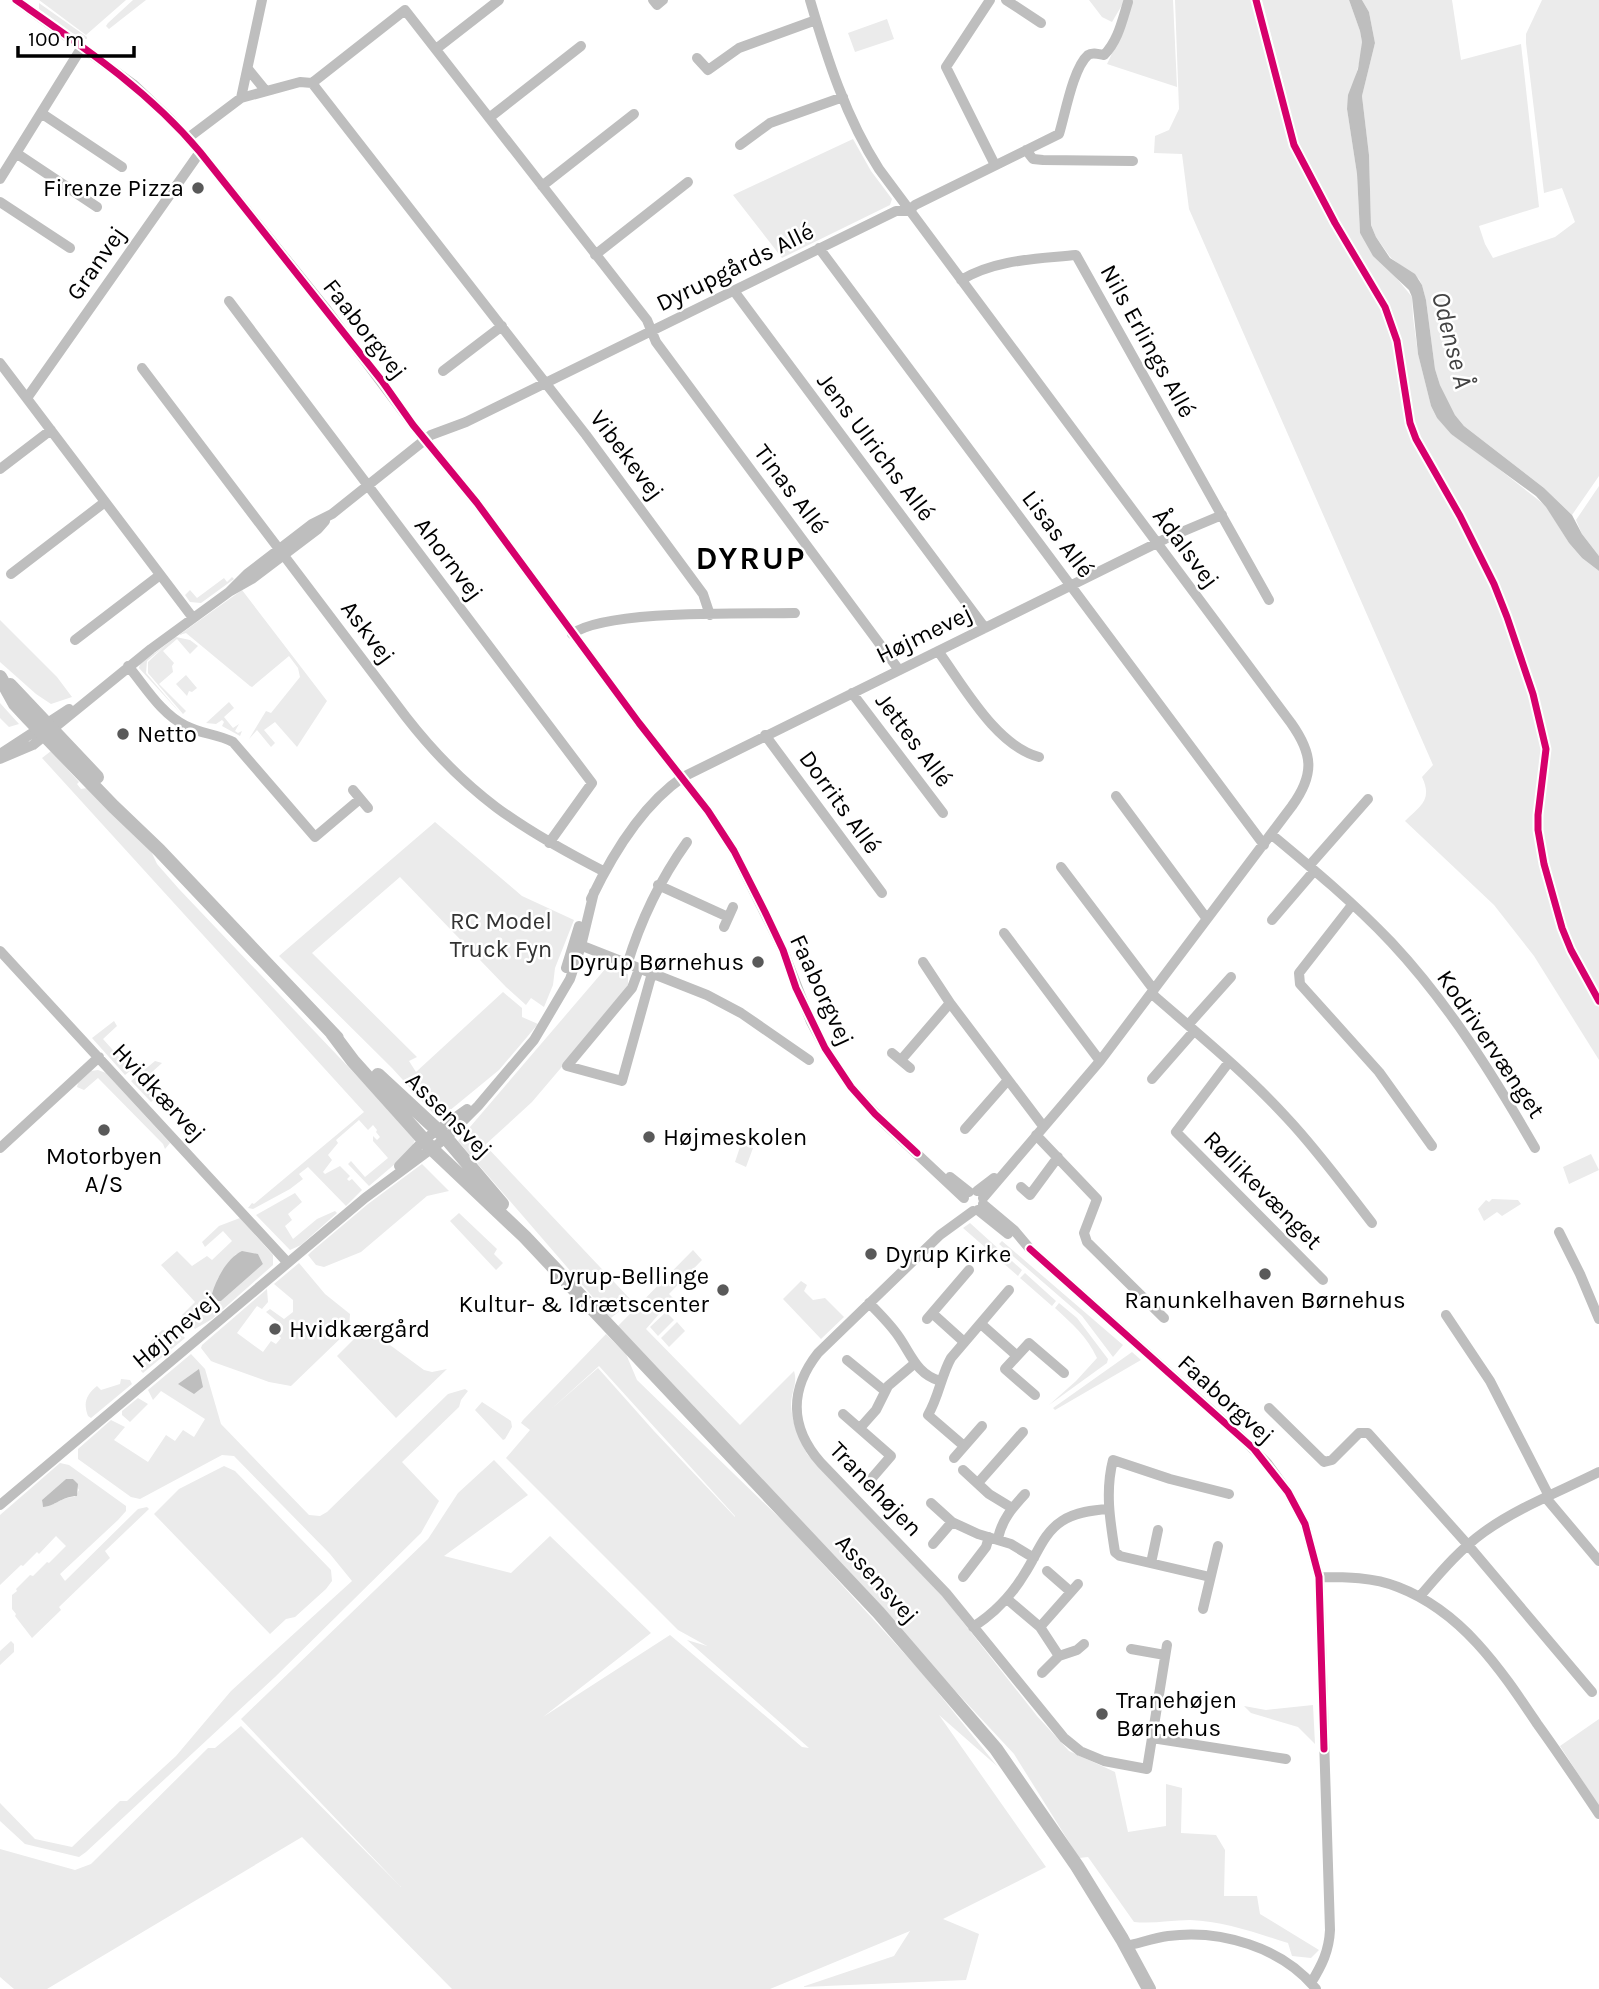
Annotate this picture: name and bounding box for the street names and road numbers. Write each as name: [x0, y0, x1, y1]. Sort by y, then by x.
street label: Dyrupgårds Allé: [652, 217, 818, 317]
street label: Granvej: [61, 221, 131, 305]
street label: Nils Erlings Allé: [1094, 260, 1202, 422]
street label: Faaborgvej: [317, 273, 413, 385]
street label: Jens Ulrichs Allé: [811, 368, 941, 526]
street label: Vibekevej: [584, 405, 670, 505]
street label: Tinas Allé: [748, 439, 834, 539]
street label: Lisas Allé: [1016, 485, 1100, 583]
street label: Ådalsvej: [1147, 502, 1226, 593]
street label: Ahornvej: [409, 512, 489, 606]
street label: Askvej: [335, 595, 401, 669]
street label: Højmevej: [871, 599, 977, 669]
street label: Jettes Allé: [870, 688, 958, 792]
street label: Dorrits Allé: [793, 745, 887, 859]
street label: Faaborgvej: [784, 930, 860, 1050]
street label: Kodrivervænget: [1431, 965, 1551, 1123]
street label: Hvidkærvej: [107, 1037, 211, 1147]
street label: Assensvej: [400, 1066, 498, 1164]
street label: Røllikevænget: [1198, 1125, 1328, 1255]
street label: Højmevej: [126, 1286, 224, 1374]
street label: Faaborgvej: [1172, 1349, 1280, 1449]
street label: Tranehøjen: [824, 1436, 928, 1542]
street label: Assensvej: [830, 1529, 924, 1629]

